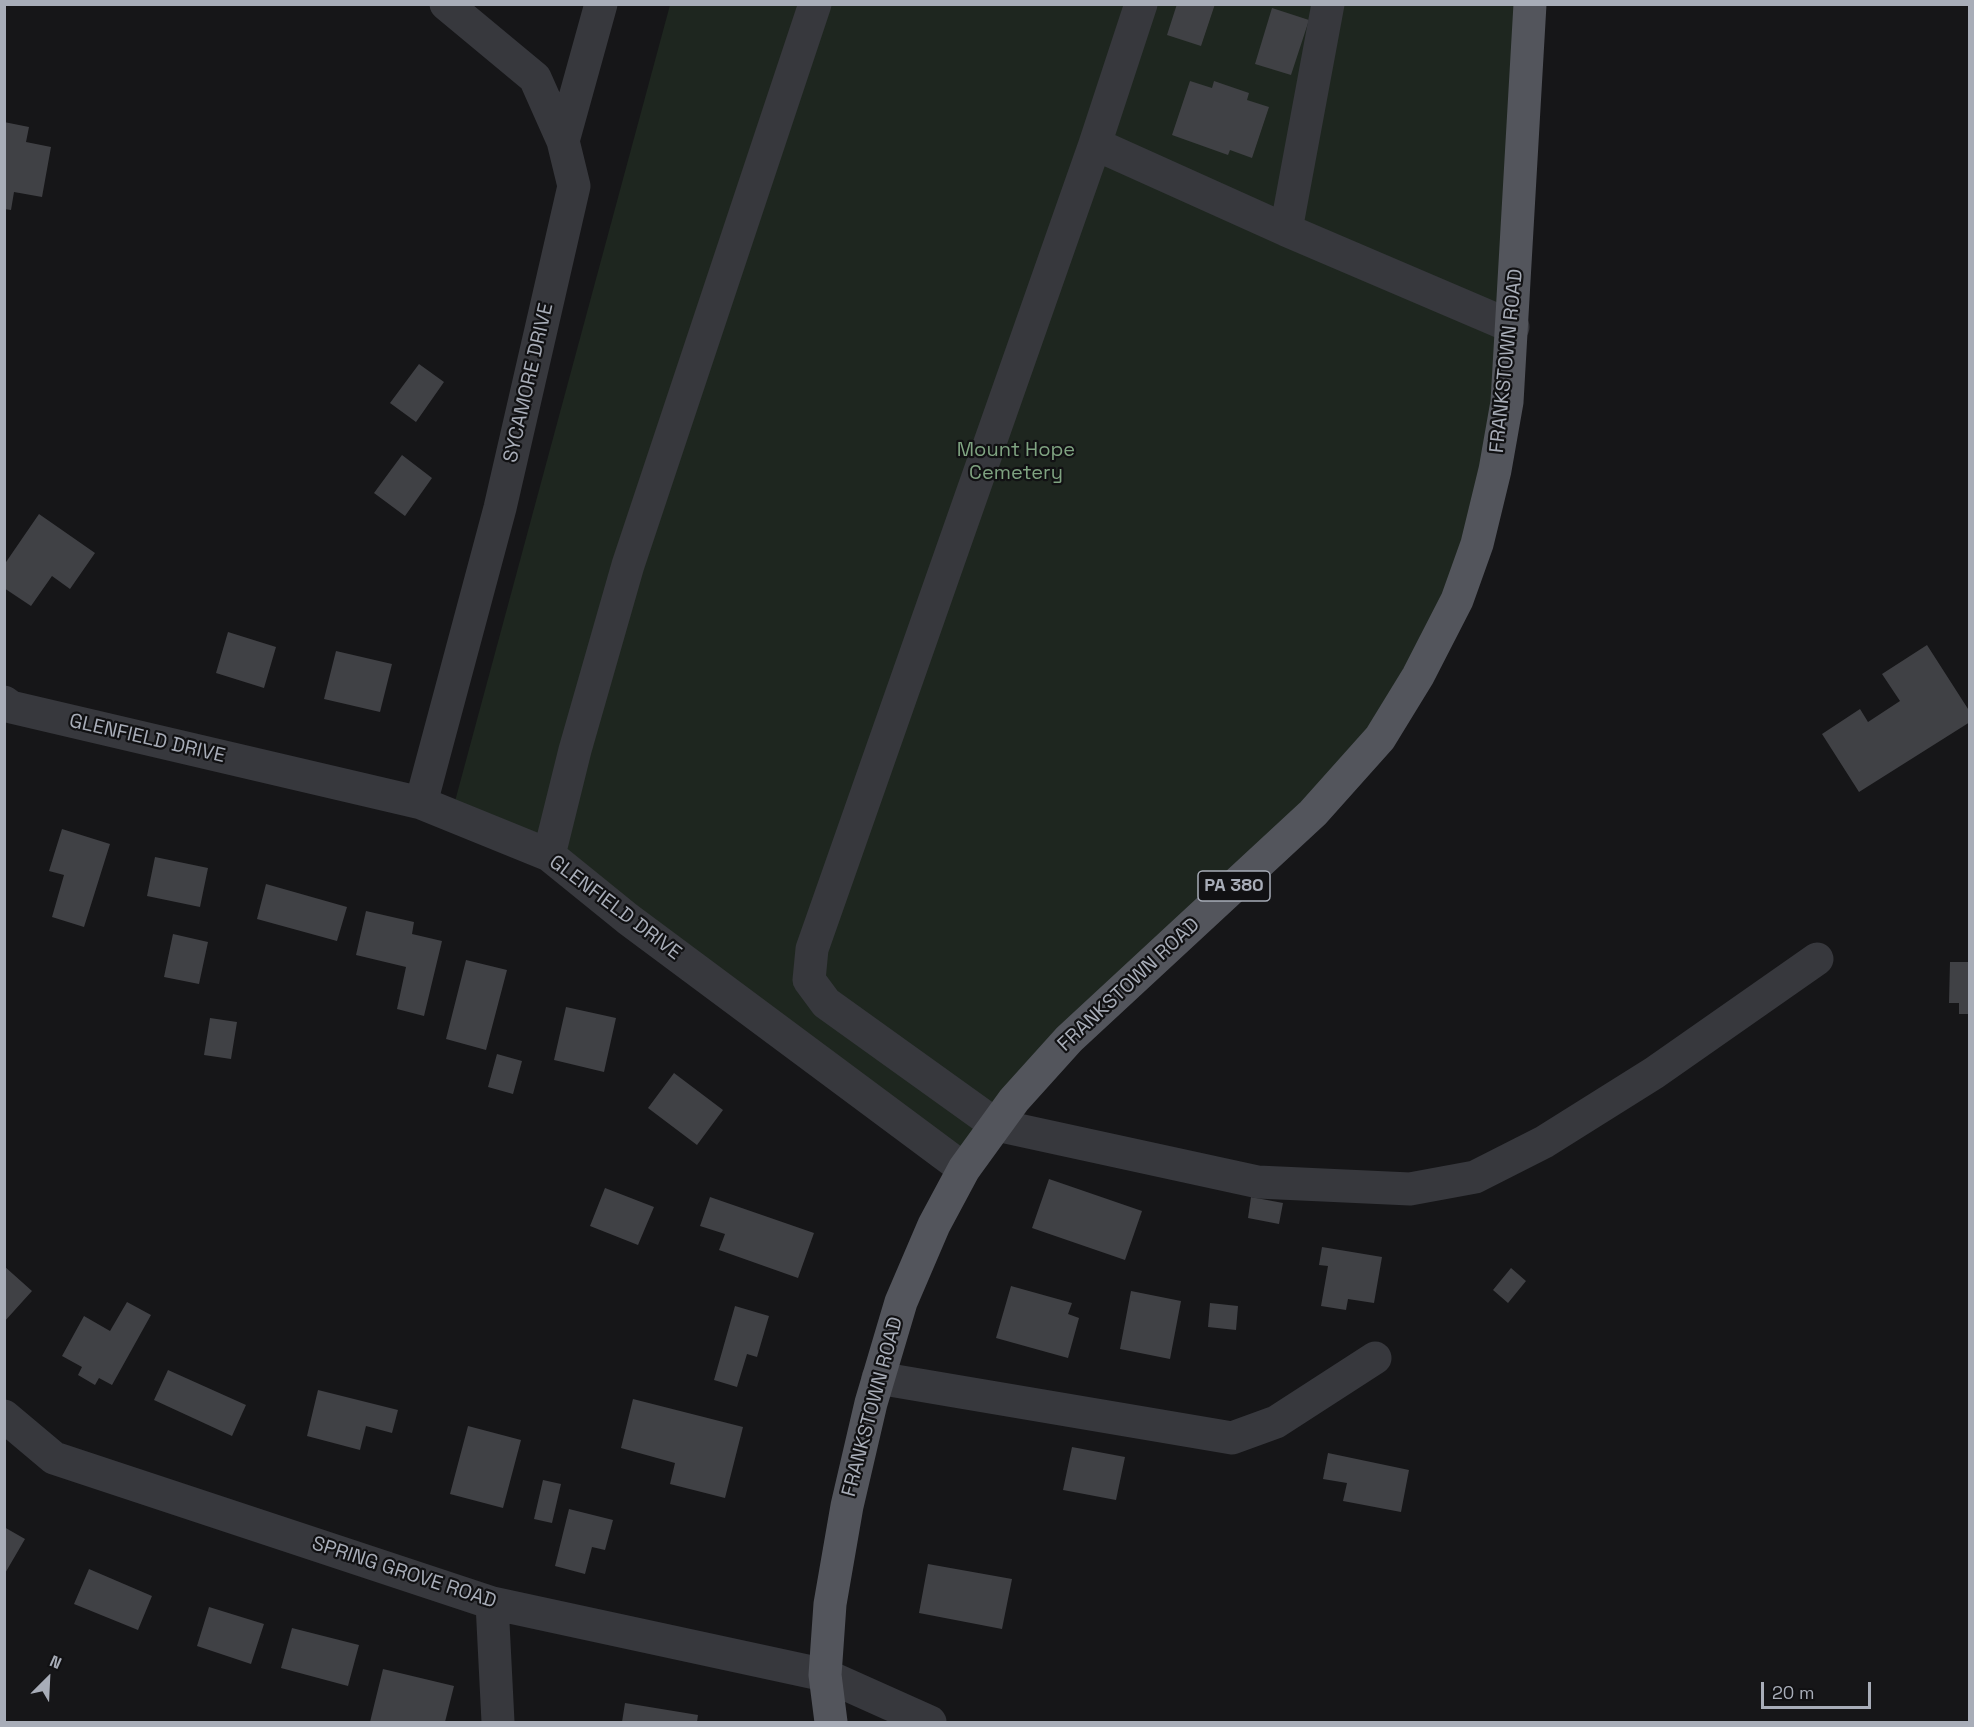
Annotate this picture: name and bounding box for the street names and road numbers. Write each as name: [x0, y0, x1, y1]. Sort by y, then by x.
street label: FRANKSTOWN ROAD: [1485, 268, 1529, 454]
street label: SYCAMORE DRIVE: [499, 301, 559, 465]
street label: GLENFIELD DRIVE: [67, 709, 227, 769]
street label: GLENFIELD DRIVE: [544, 850, 686, 966]
road number: PA 380: [1198, 871, 1270, 901]
street label: FRANKSTOWN ROAD: [1053, 913, 1205, 1057]
street label: FRANKSTOWN ROAD: [837, 1315, 909, 1499]
street label: SPRING GROVE ROAD: [309, 1532, 499, 1614]

